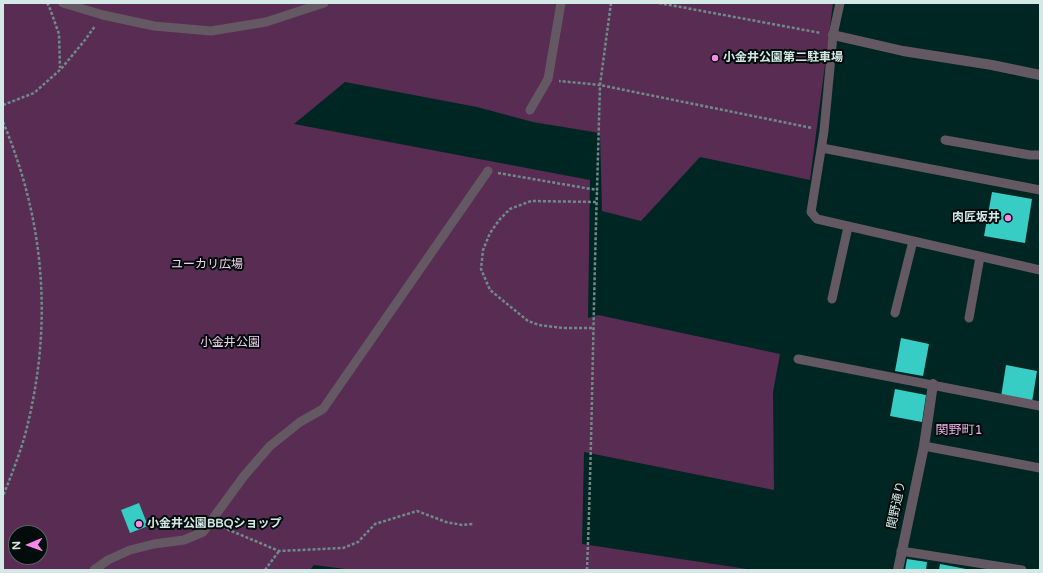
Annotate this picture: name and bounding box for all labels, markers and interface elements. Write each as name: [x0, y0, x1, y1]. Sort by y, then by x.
place label: 小金井公園第二駐車場: [723, 51, 843, 65]
marker: 小金井公園第二駐車場: [710, 53, 720, 63]
place label: 肉匠坂井: [952, 211, 1000, 225]
marker: 肉匠坂井: [1003, 213, 1013, 223]
park label: ユーカリ広場: [171, 258, 243, 272]
park label: 小金井公園: [200, 336, 260, 350]
district label: 関野町1: [935, 423, 983, 439]
street label: 関野通り: [885, 480, 909, 530]
place label: 小金井公園BBQショップ: [147, 517, 281, 531]
marker: 小金井公園BBQショップ: [134, 519, 144, 529]
north arrow: [8, 525, 48, 565]
text: N: [10, 541, 23, 550]

